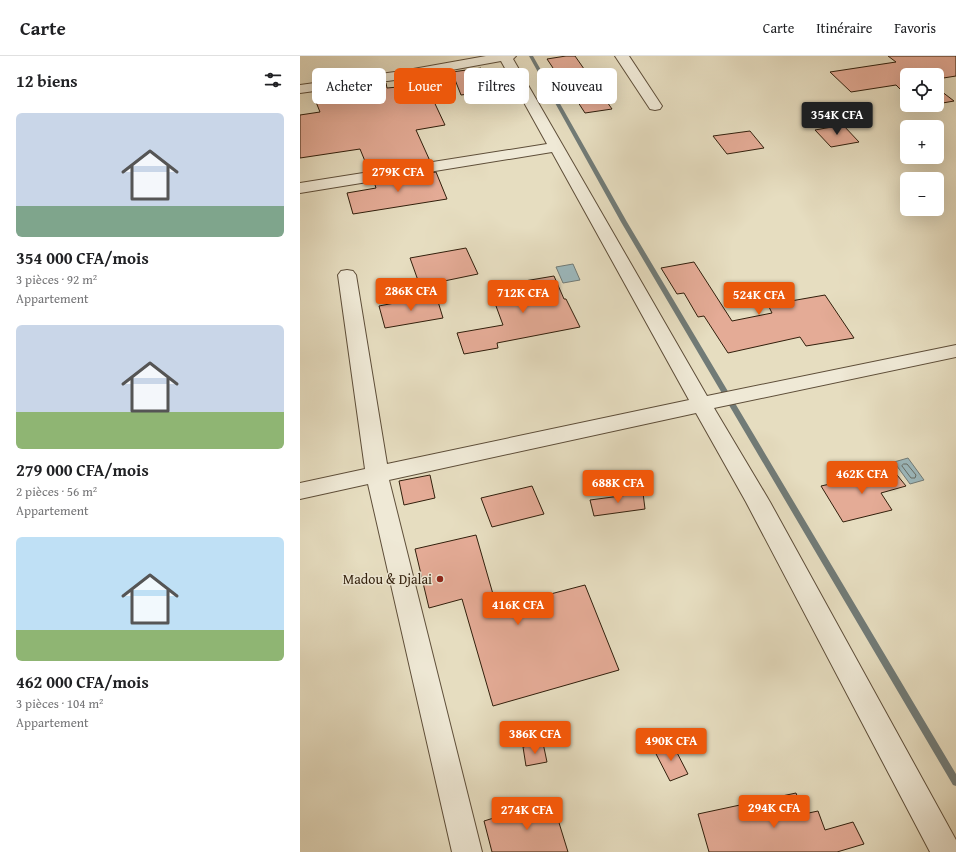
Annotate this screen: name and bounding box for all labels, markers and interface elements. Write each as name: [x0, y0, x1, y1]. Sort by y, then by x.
text: Carte: [20, 14, 66, 42]
text: Carte: [763, 18, 794, 38]
text: Itinéraire: [816, 18, 872, 38]
text: Favoris: [894, 18, 936, 38]
text: 12 biens: [16, 68, 78, 93]
chip: Acheter: [312, 68, 386, 104]
chip: Louer: [394, 68, 456, 104]
chip: Filtres: [464, 68, 529, 104]
chip: Nouveau: [537, 68, 617, 104]
map controls: [900, 68, 944, 216]
button: locate: [900, 68, 944, 112]
icon: filters: [262, 69, 284, 91]
pin: 354K CFA: [796, 102, 878, 136]
text: 354K CFA: [811, 105, 863, 124]
button: +: [900, 120, 944, 164]
icon: home: [114, 139, 186, 211]
pin: 279K CFA: [357, 159, 439, 193]
text: 279K CFA: [372, 162, 424, 181]
button: −: [900, 172, 944, 216]
text: 354 000 CFA/mois: [16, 245, 149, 270]
text: 3 pièces · 92 m²: [16, 270, 97, 289]
pin: 286K CFA: [370, 278, 452, 312]
pin: 712K CFA: [482, 280, 564, 314]
text: 286K CFA: [385, 281, 437, 300]
pin: 524K CFA: [718, 282, 800, 316]
text: 712K CFA: [497, 283, 549, 302]
text: 524K CFA: [733, 285, 785, 304]
text: Appartement: [16, 289, 89, 308]
icon: home: [114, 351, 186, 423]
text: 279 000 CFA/mois: [16, 457, 149, 482]
pin: 462K CFA: [821, 461, 903, 495]
text: 462K CFA: [836, 464, 888, 483]
pin: 688K CFA: [577, 470, 659, 504]
text: 688K CFA: [592, 473, 644, 492]
text: 2 pièces · 56 m²: [16, 482, 97, 501]
text: Appartement: [16, 501, 89, 520]
icon: home: [114, 563, 186, 635]
place label: Madou & Djalai: [343, 569, 432, 589]
marker: Madou & Djalai: [435, 574, 445, 584]
pin: 416K CFA: [477, 592, 559, 626]
text: 416K CFA: [492, 595, 544, 614]
text: 462 000 CFA/mois: [16, 669, 149, 694]
text: 3 pièces · 104 m²: [16, 694, 103, 713]
text: Appartement: [16, 713, 89, 732]
pin: 386K CFA: [494, 721, 576, 755]
text: 386K CFA: [509, 724, 561, 743]
pin: 490K CFA: [630, 728, 712, 762]
text: 490K CFA: [645, 731, 697, 750]
pin: 294K CFA: [733, 795, 815, 829]
pin: 274K CFA: [486, 797, 568, 831]
text: 294K CFA: [748, 798, 800, 817]
text: 274K CFA: [501, 800, 553, 819]

